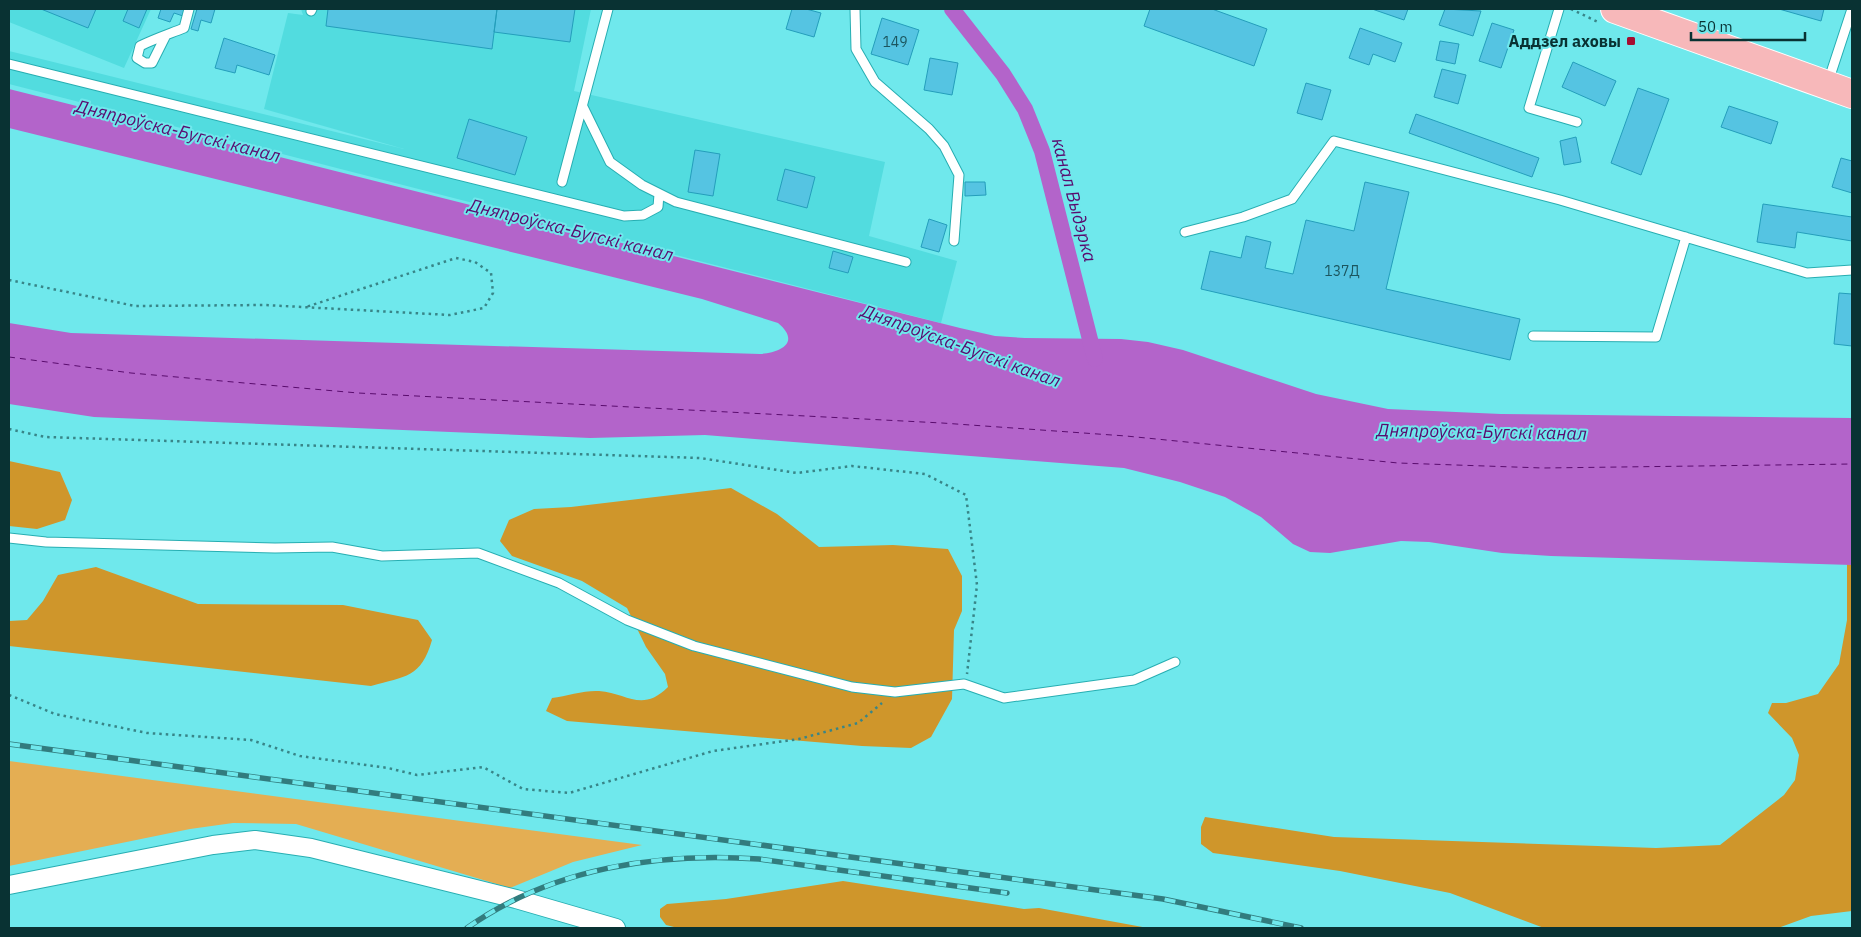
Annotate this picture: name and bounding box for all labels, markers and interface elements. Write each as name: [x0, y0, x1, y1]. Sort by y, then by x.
scale bar: [1691, 10, 1805, 42]
text: 50 m: [1698, 17, 1733, 36]
place label: Аддзел аховы: [1509, 31, 1621, 51]
house number: 149: [882, 33, 908, 51]
marker: Аддзел аховы: [1625, 35, 1637, 47]
water label: Дняпроўска-Бугскі канал: [71, 93, 283, 167]
water label: канал Выдэрка: [1047, 135, 1102, 264]
water label: Дняпроўска-Бугскі канал: [464, 192, 676, 266]
house number: 137Д: [1324, 262, 1360, 280]
water label: Дняпроўска-Бугскі канал: [857, 298, 1064, 392]
water label: Дняпроўска-Бугскі канал: [1375, 418, 1588, 445]

